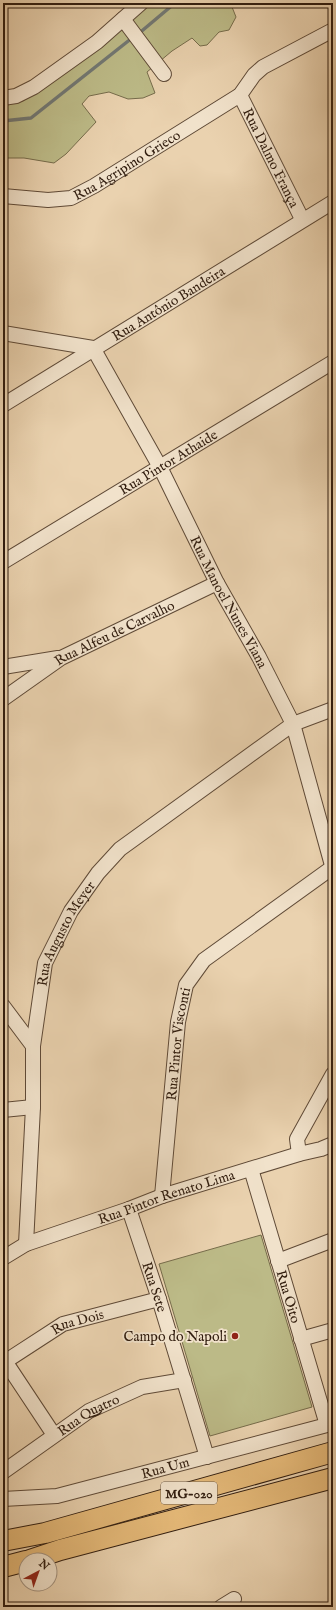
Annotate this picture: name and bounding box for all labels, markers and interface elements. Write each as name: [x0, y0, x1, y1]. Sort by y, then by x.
street label: Rua Dalmo França: [238, 105, 303, 212]
street label: Rua Agripino Grieco: [71, 126, 184, 205]
street label: Rua Antônio Bandeira: [109, 262, 229, 346]
street label: Rua Pintor Athaide: [116, 426, 222, 500]
street label: Rua Manoel Nunes Viana: [185, 533, 272, 672]
street label: Rua Alfeu de Carvalho: [51, 597, 178, 670]
street label: Rua Augusto Meyer: [34, 878, 100, 988]
street label: Rua Pintor Visconti: [163, 986, 195, 1101]
street label: Rua Pintor Renato Lima: [96, 1166, 238, 1229]
street label: Rua Sete: [137, 1260, 171, 1315]
street label: Rua Oito: [271, 1268, 304, 1326]
street label: Rua Dois: [48, 1306, 106, 1339]
place label: Campo do Napoli: [123, 1328, 227, 1346]
marker: Campo do Napoli: [230, 1331, 240, 1341]
street label: Rua Quatro: [54, 1390, 123, 1441]
street label: Rua Um: [139, 1453, 192, 1483]
road number: MG-020: [161, 1482, 217, 1504]
north arrow: [18, 1552, 58, 1592]
text: N: [35, 1556, 52, 1574]

